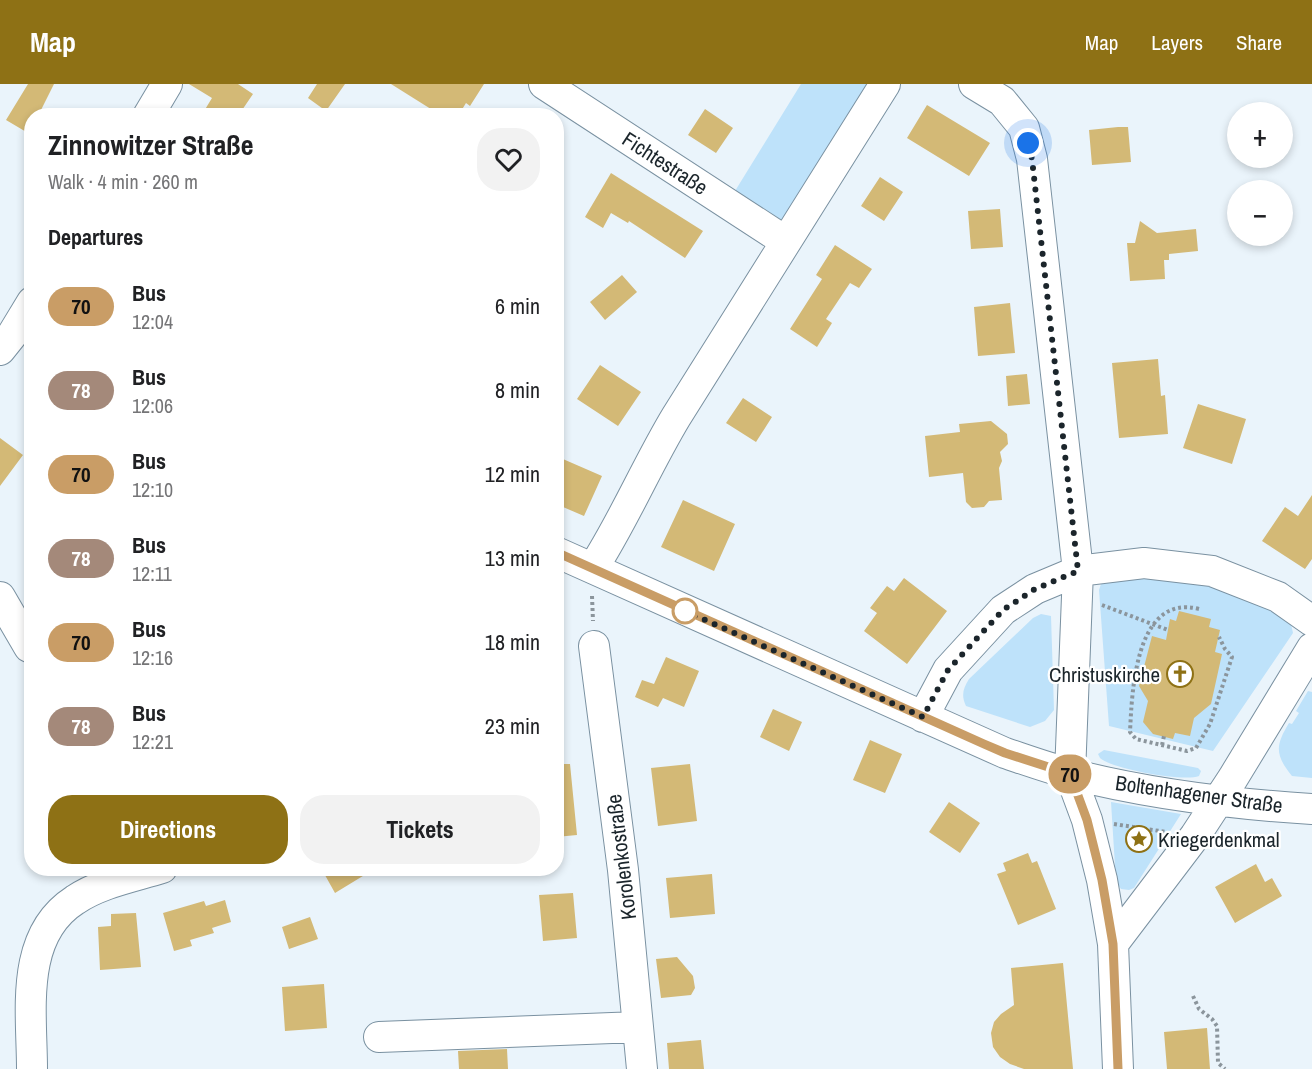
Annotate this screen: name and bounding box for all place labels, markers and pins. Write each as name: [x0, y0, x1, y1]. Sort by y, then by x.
unlabelled marker: [672, 598, 698, 624]
church icon: Christuskirche: [1165, 659, 1195, 689]
place label: Christuskirche: [1049, 660, 1160, 689]
place icon: Kriegerdenkmal: [1124, 824, 1154, 854]
place label: Kriegerdenkmal: [1158, 825, 1280, 854]

